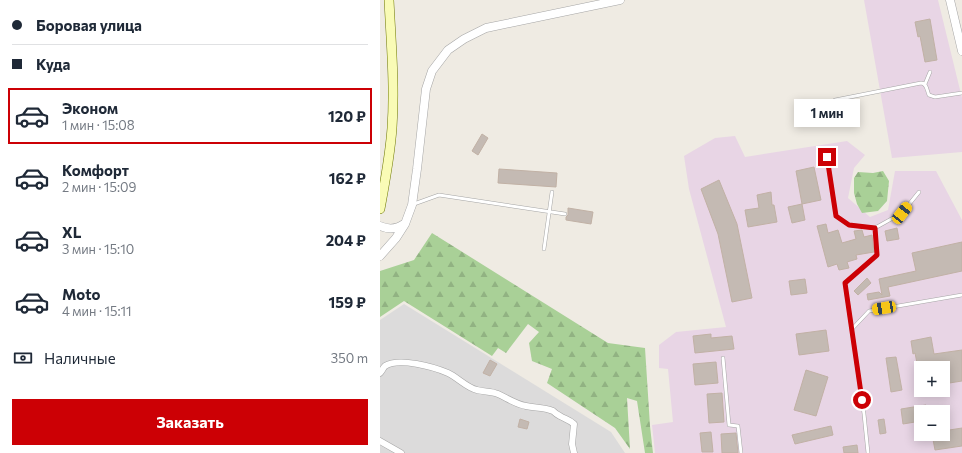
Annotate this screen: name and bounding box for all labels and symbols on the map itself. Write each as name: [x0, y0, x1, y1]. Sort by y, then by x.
callout: 1 мин: [794, 99, 860, 127]
route end: [818, 148, 836, 166]
car: [890, 200, 914, 226]
car: [871, 300, 897, 316]
route start: [853, 391, 871, 409]

